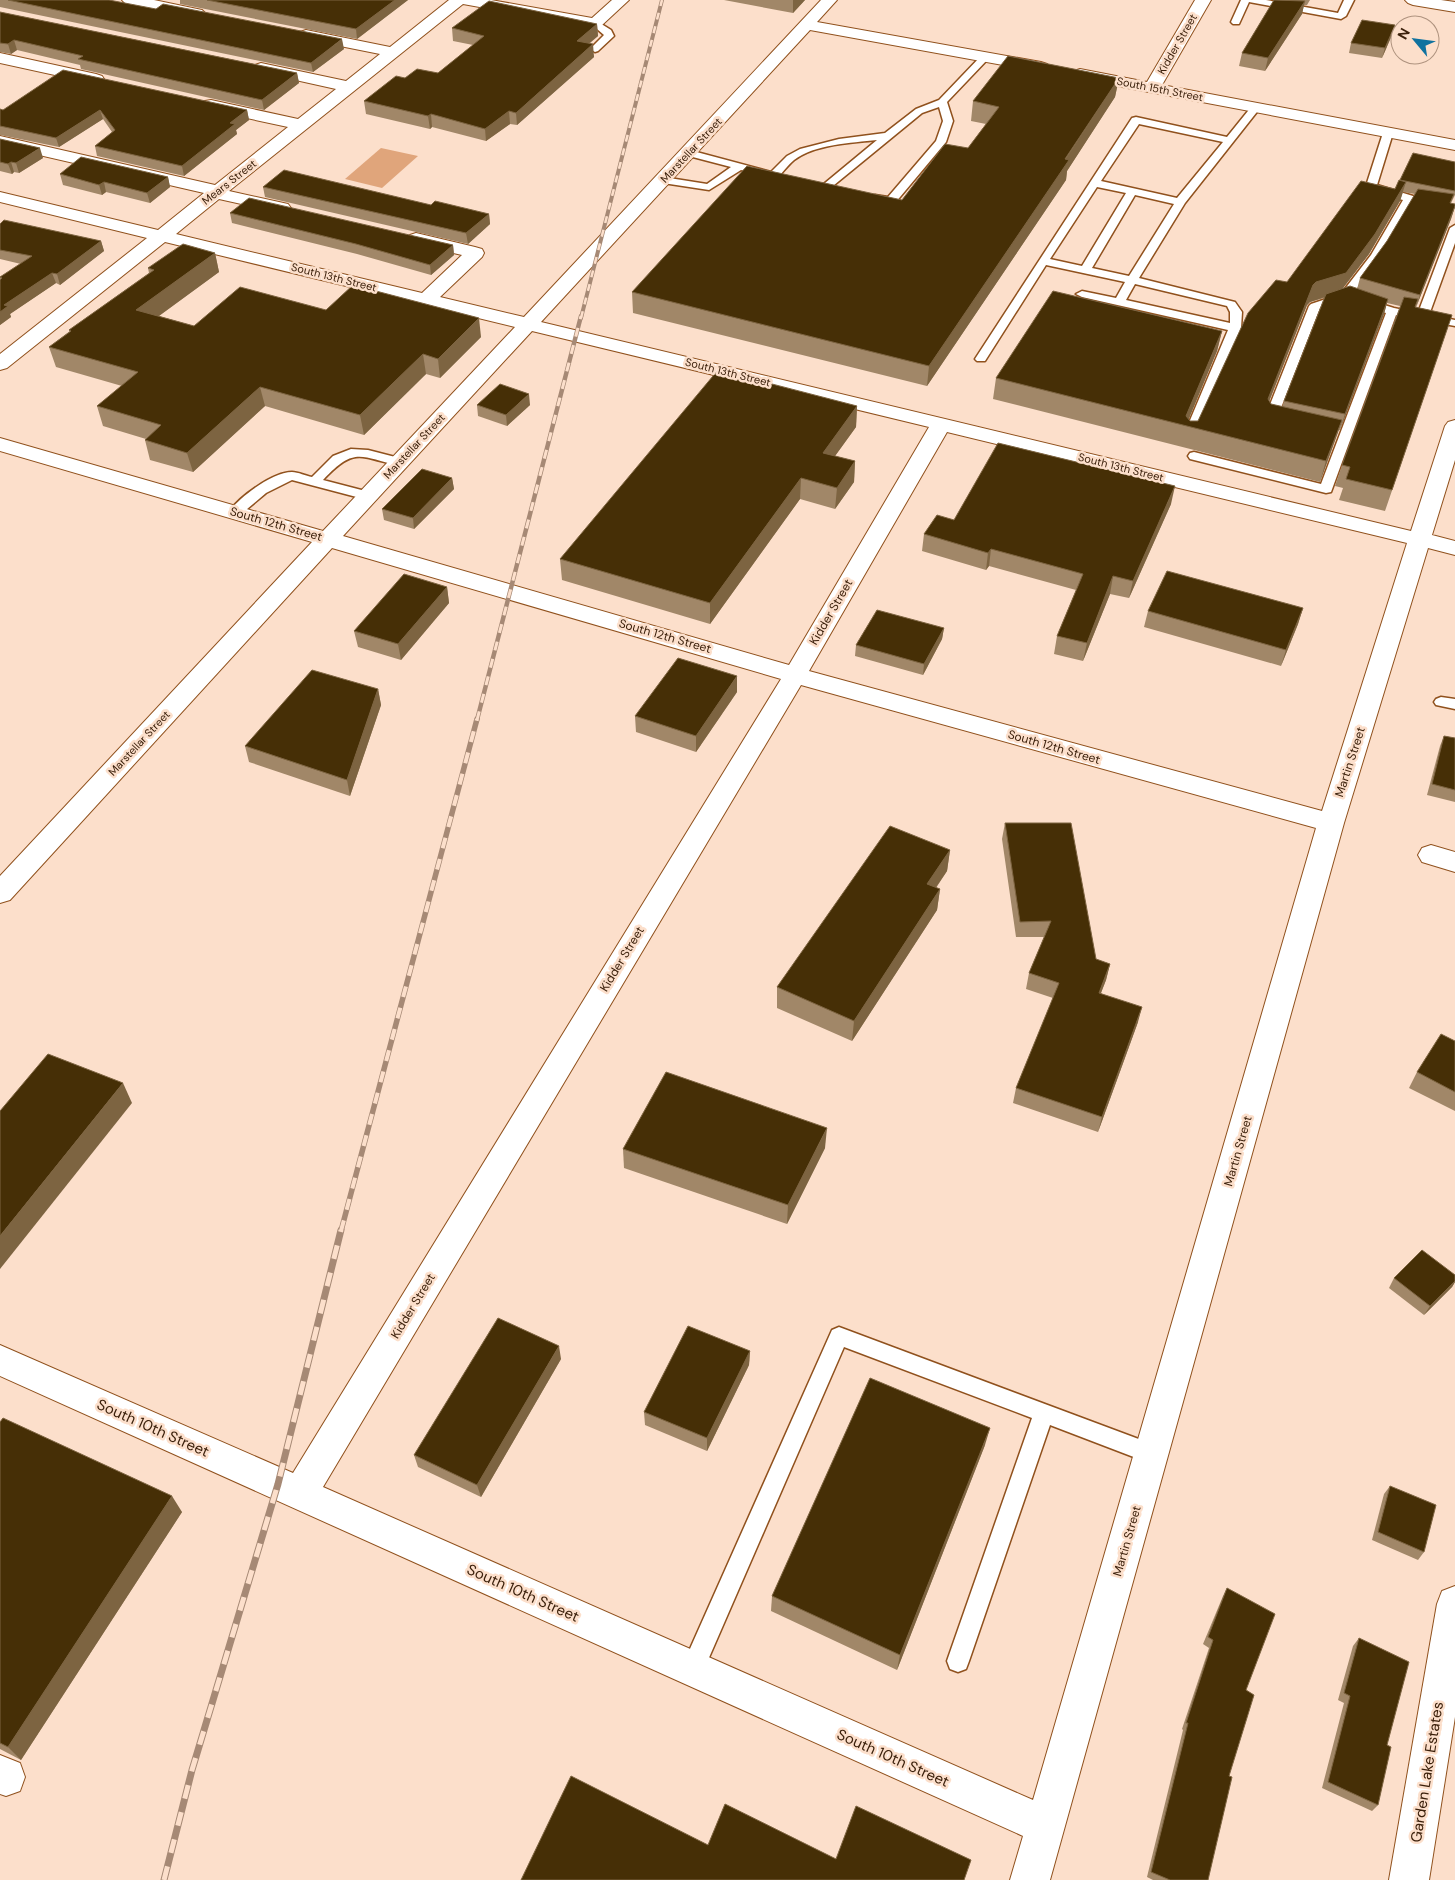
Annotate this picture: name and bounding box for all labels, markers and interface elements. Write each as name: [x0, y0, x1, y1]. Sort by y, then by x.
street label: Kidder Street: [1154, 11, 1200, 77]
north arrow: [1390, 15, 1440, 65]
text: N: [1393, 25, 1414, 43]
street label: South 15th Street: [1116, 74, 1204, 104]
street label: Marstellar Street: [657, 114, 725, 186]
street label: Mears Street: [199, 156, 259, 208]
street label: South 13th Street: [290, 260, 378, 294]
street label: South 13th Street: [684, 355, 772, 389]
street label: Marstellar Street: [380, 410, 448, 482]
street label: South 13th Street: [1077, 450, 1165, 484]
street label: South 12th Street: [228, 503, 324, 545]
street label: Kidder Street: [806, 576, 856, 648]
street label: South 12th Street: [617, 615, 713, 657]
street label: Marstellar Street: [105, 707, 173, 779]
street label: Martin Street: [1331, 725, 1369, 799]
street label: South 12th Street: [1006, 726, 1102, 768]
street label: Kidder Street: [596, 923, 648, 995]
street label: Martin Street: [1220, 1114, 1256, 1188]
street label: Kidder Street: [387, 1270, 439, 1342]
street label: South 10th Street: [94, 1394, 212, 1462]
street label: Martin Street: [1109, 1504, 1145, 1578]
street label: South 10th Street: [464, 1559, 582, 1627]
street label: Garden Lake Estates: [1406, 1700, 1448, 1844]
street label: South 10th Street: [834, 1724, 952, 1792]

